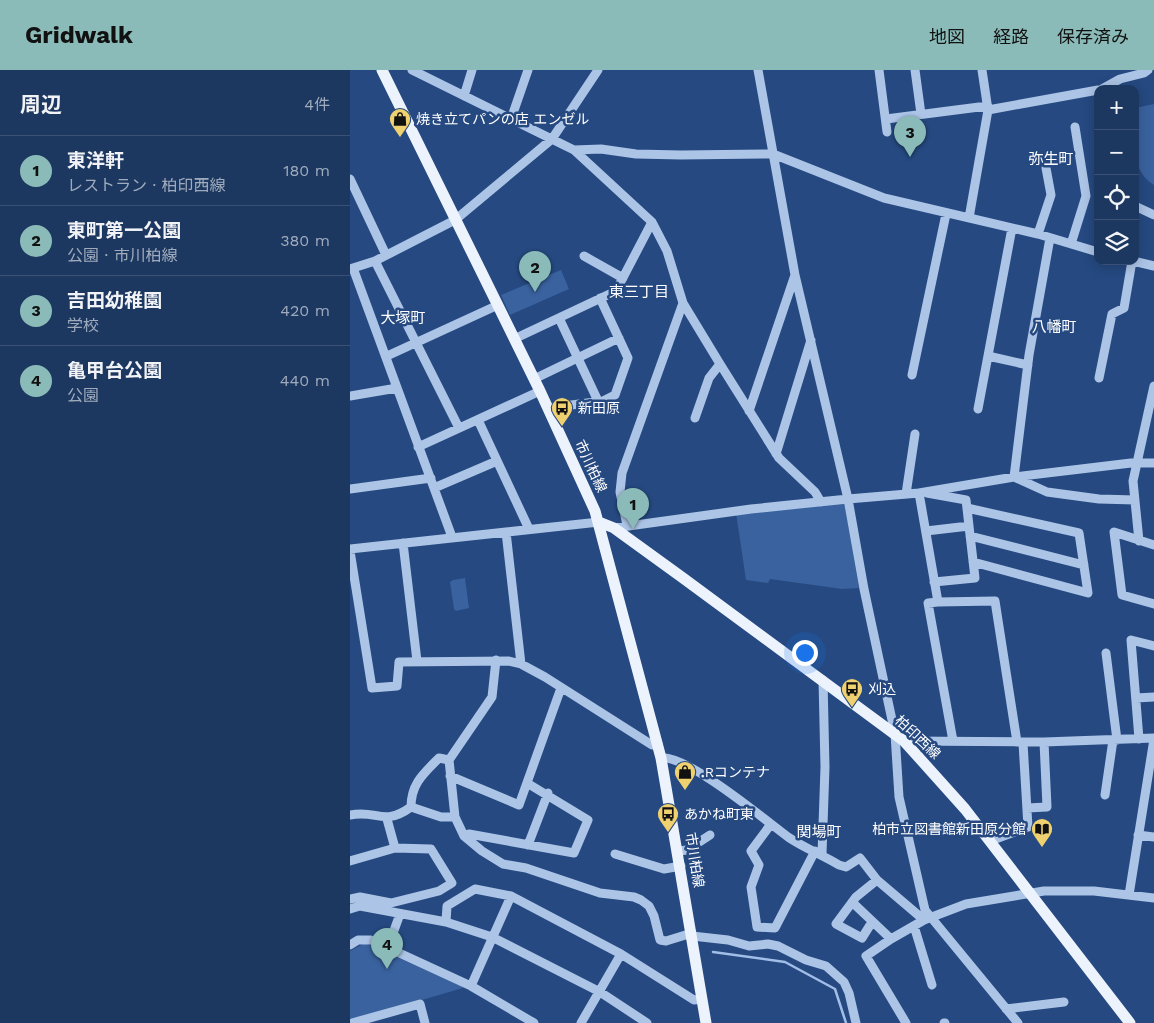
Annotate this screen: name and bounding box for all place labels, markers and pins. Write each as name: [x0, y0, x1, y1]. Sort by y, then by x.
shop icon: 焼き立てパンの店 エンゼル: [388, 107, 412, 138]
place label: 焼き立てパンの店 エンゼル: [416, 111, 589, 127]
pin: 3: [894, 116, 926, 157]
pin: 2: [519, 251, 551, 292]
bus stop icon: 新田原: [550, 396, 574, 427]
place label: 新田原: [578, 400, 620, 416]
pin: 1: [617, 488, 649, 529]
bus stop icon: 刈込: [840, 677, 864, 708]
place label: 刈込: [868, 681, 896, 697]
shop icon: .Rコンテナ: [673, 760, 697, 791]
place label: .Rコンテナ: [701, 764, 770, 780]
bus stop icon: あかね町東: [656, 802, 680, 833]
place label: あかね町東: [684, 806, 754, 822]
library icon: 柏市立図書館新田原分館: [1030, 817, 1054, 848]
place label: 柏市立図書館新田原分館: [872, 821, 1026, 837]
pin: 4: [371, 928, 403, 969]

